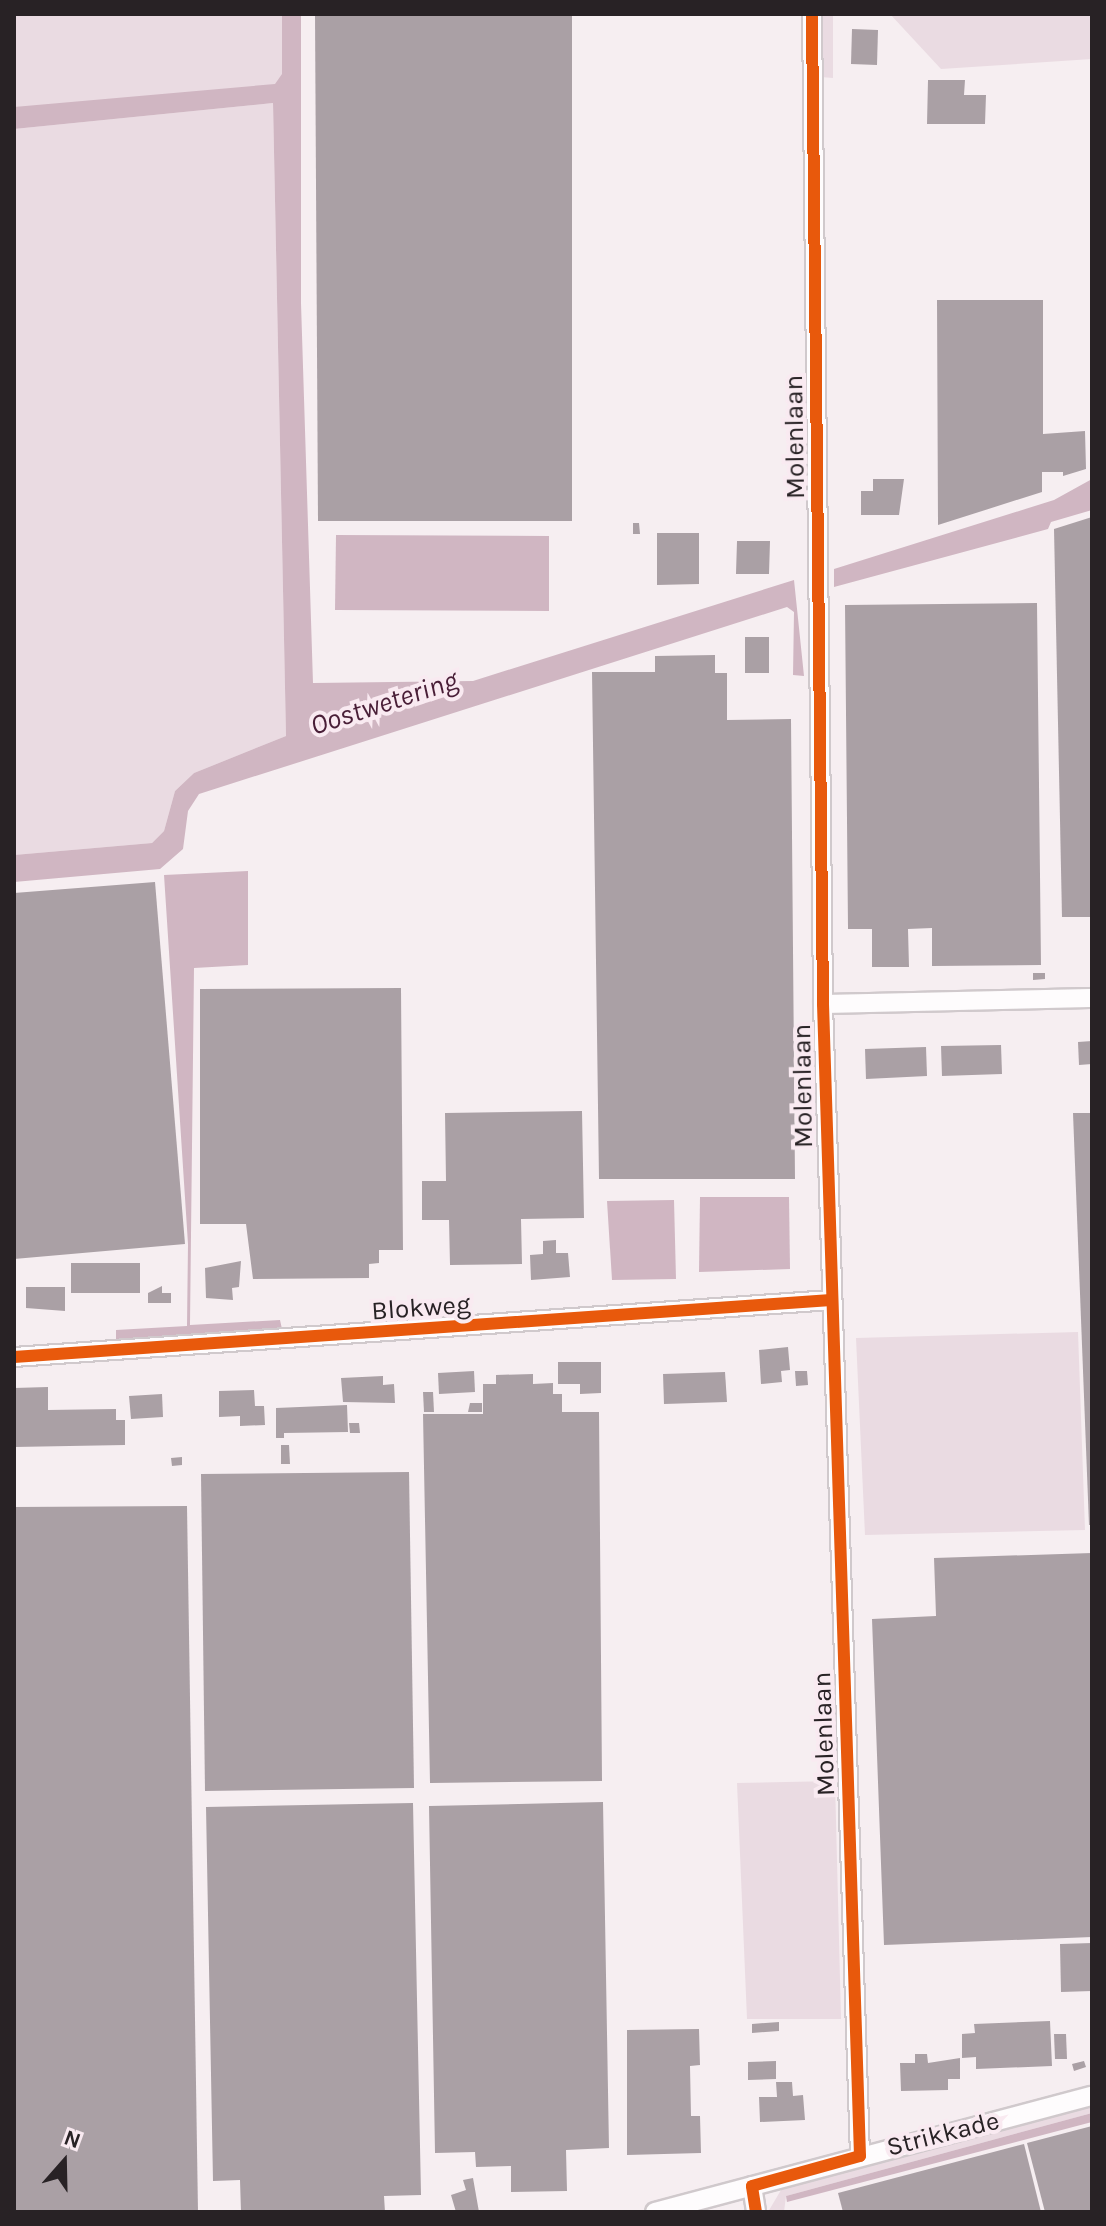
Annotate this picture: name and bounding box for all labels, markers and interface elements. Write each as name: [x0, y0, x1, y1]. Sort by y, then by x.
street label: Molenlaan: [778, 375, 812, 499]
water label: Oostwetering: [306, 663, 462, 743]
street label: Molenlaan: [786, 1024, 820, 1148]
street label: Blokweg: [370, 1289, 472, 1327]
street label: Molenlaan: [806, 1671, 842, 1797]
street label: Strikkade: [883, 2105, 1003, 2163]
north arrow: [24, 2122, 104, 2202]
text: N: [60, 2125, 84, 2154]

